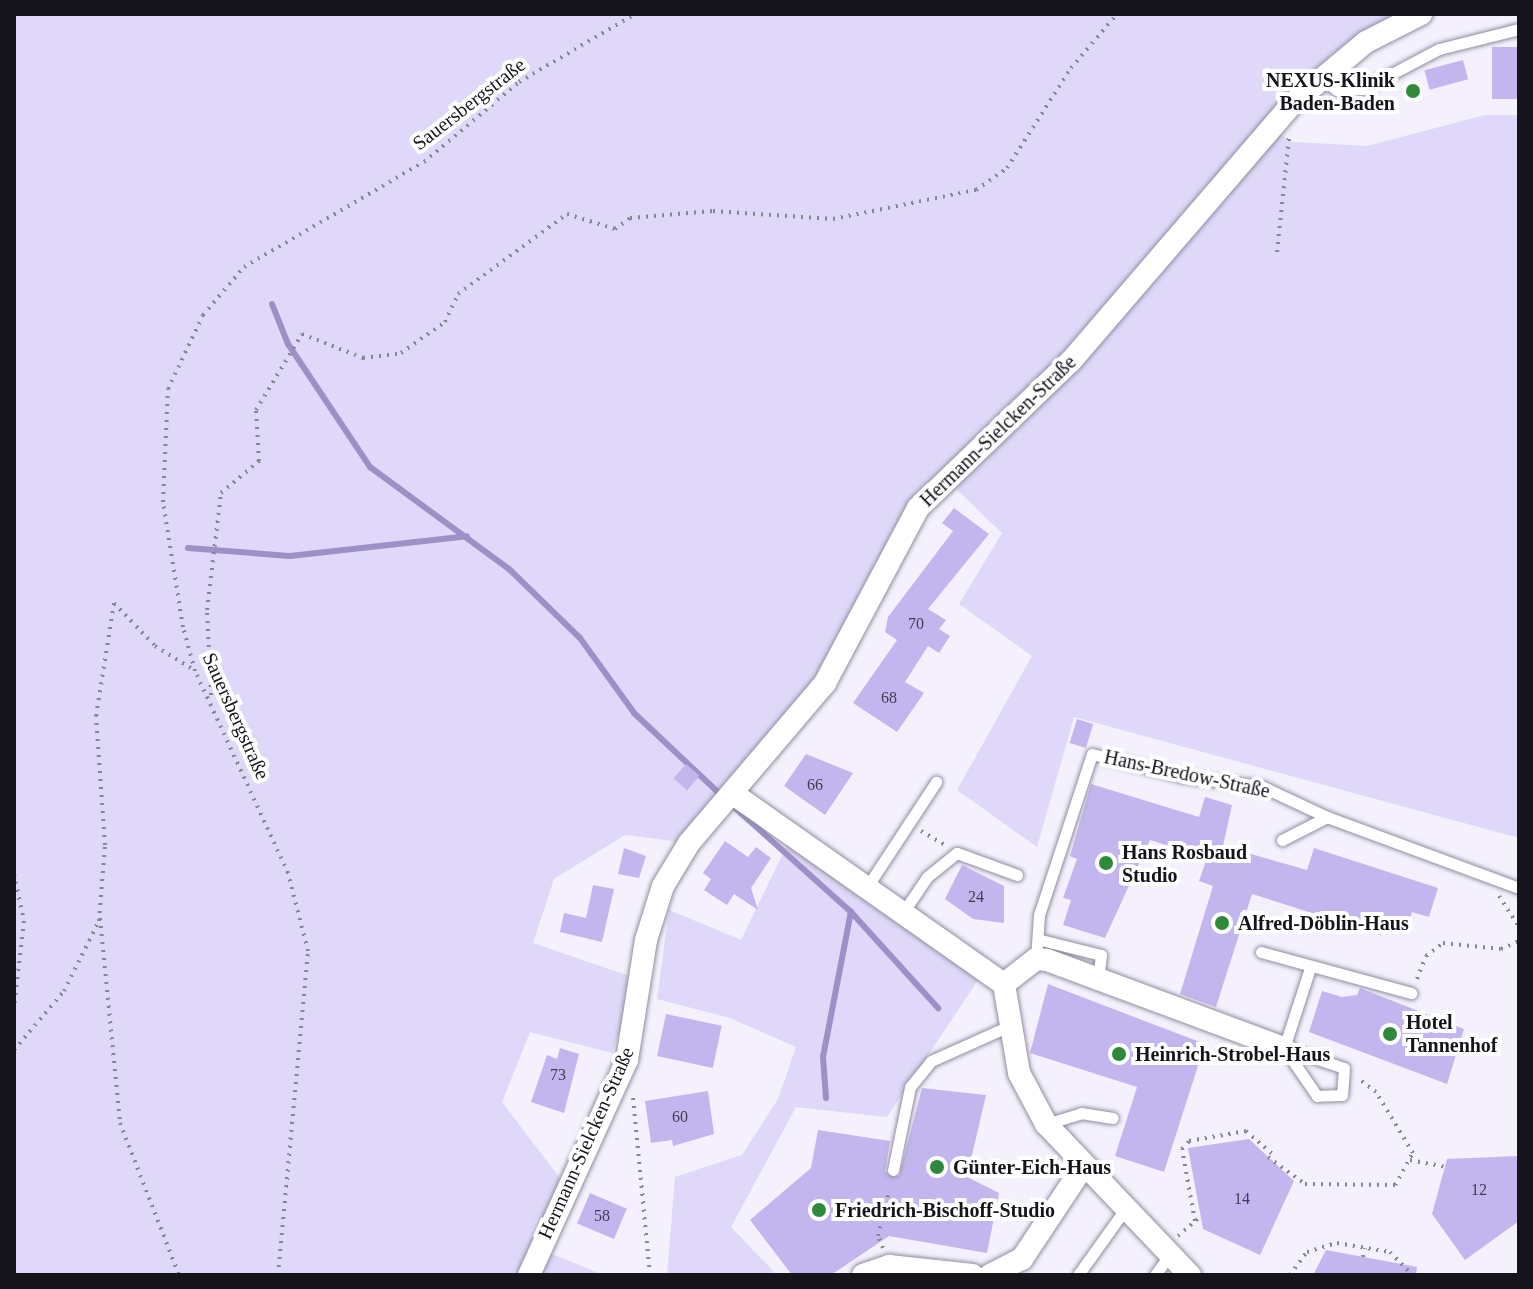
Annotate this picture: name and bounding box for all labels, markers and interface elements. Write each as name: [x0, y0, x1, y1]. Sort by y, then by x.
street label: Sauersbergstraße: [408, 53, 530, 155]
place label: NEXUS-Klinik Baden-Baden: [1266, 68, 1395, 115]
marker: NEXUS-Klinik Baden-Baden: [1402, 80, 1424, 102]
street label: Hermann-Sielcken-Straße: [915, 350, 1081, 512]
house number: 70: [908, 614, 924, 634]
street label: Sauersbergstraße: [197, 649, 275, 783]
house number: 68: [881, 688, 897, 708]
street label: Hans-Bredow-Straße: [1102, 745, 1272, 803]
house number: 66: [807, 775, 823, 795]
place label: Hans Rosbaud Studio: [1122, 840, 1247, 887]
marker: Hans Rosbaud Studio: [1097, 854, 1115, 872]
house number: 24: [968, 887, 984, 907]
place label: Alfred-Döblin-Haus: [1238, 911, 1409, 935]
marker: Alfred-Döblin-Haus: [1213, 914, 1231, 932]
place label: Hotel Tannenhof: [1406, 1010, 1498, 1057]
marker: Hotel Tannenhof: [1381, 1025, 1399, 1043]
place label: Heinrich-Strobel-Haus: [1135, 1042, 1330, 1066]
street label: Hermann-Sielcken-Straße: [533, 1043, 639, 1243]
marker: Heinrich-Strobel-Haus: [1110, 1045, 1128, 1063]
house number: 73: [550, 1065, 566, 1085]
house number: 60: [672, 1107, 688, 1127]
place label: Günter-Eich-Haus: [953, 1155, 1111, 1179]
marker: Günter-Eich-Haus: [928, 1158, 946, 1176]
house number: 12: [1471, 1180, 1487, 1200]
house number: 14: [1234, 1189, 1250, 1209]
place label: Friedrich-Bischoff-Studio: [835, 1198, 1055, 1222]
marker: Friedrich-Bischoff-Studio: [810, 1201, 828, 1219]
house number: 58: [594, 1206, 610, 1226]

